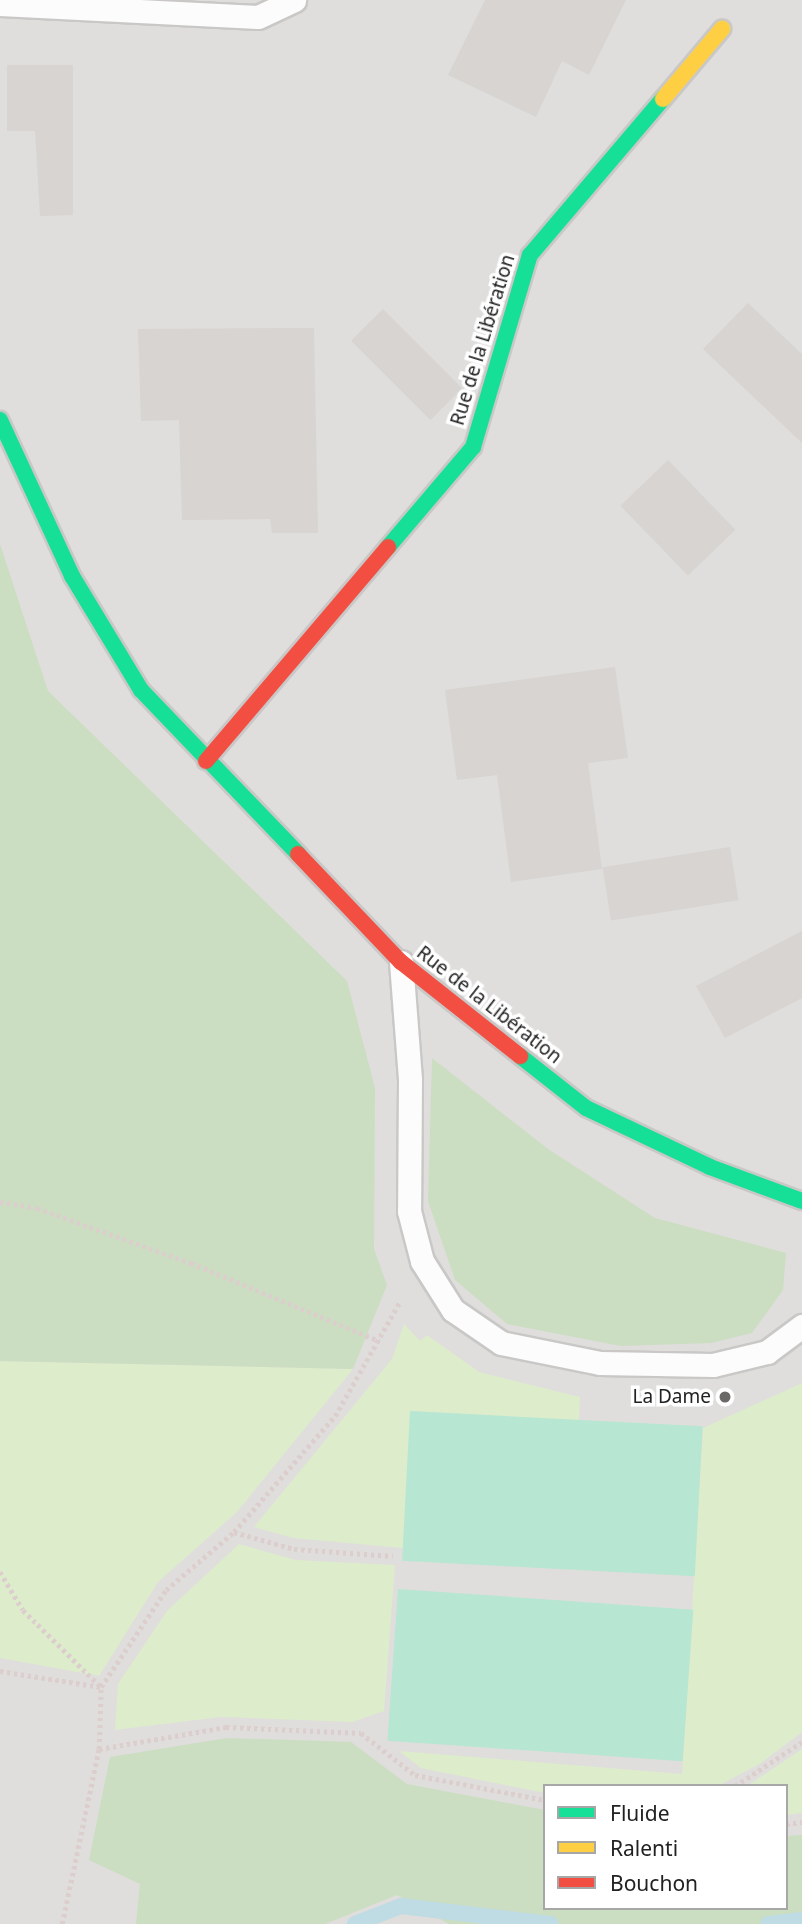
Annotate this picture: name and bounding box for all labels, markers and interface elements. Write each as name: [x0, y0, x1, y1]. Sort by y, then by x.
street label: Rue de la Libération: [446, 252, 520, 428]
street label: Rue de la Libération: [412, 941, 566, 1069]
place label: La Dame: [632, 1386, 711, 1408]
marker: La Dame: [717, 1389, 733, 1405]
legend: [543, 1784, 788, 1910]
text: Fluide: [610, 1799, 669, 1827]
text: Ralenti: [610, 1834, 678, 1862]
text: Bouchon: [610, 1869, 698, 1897]

